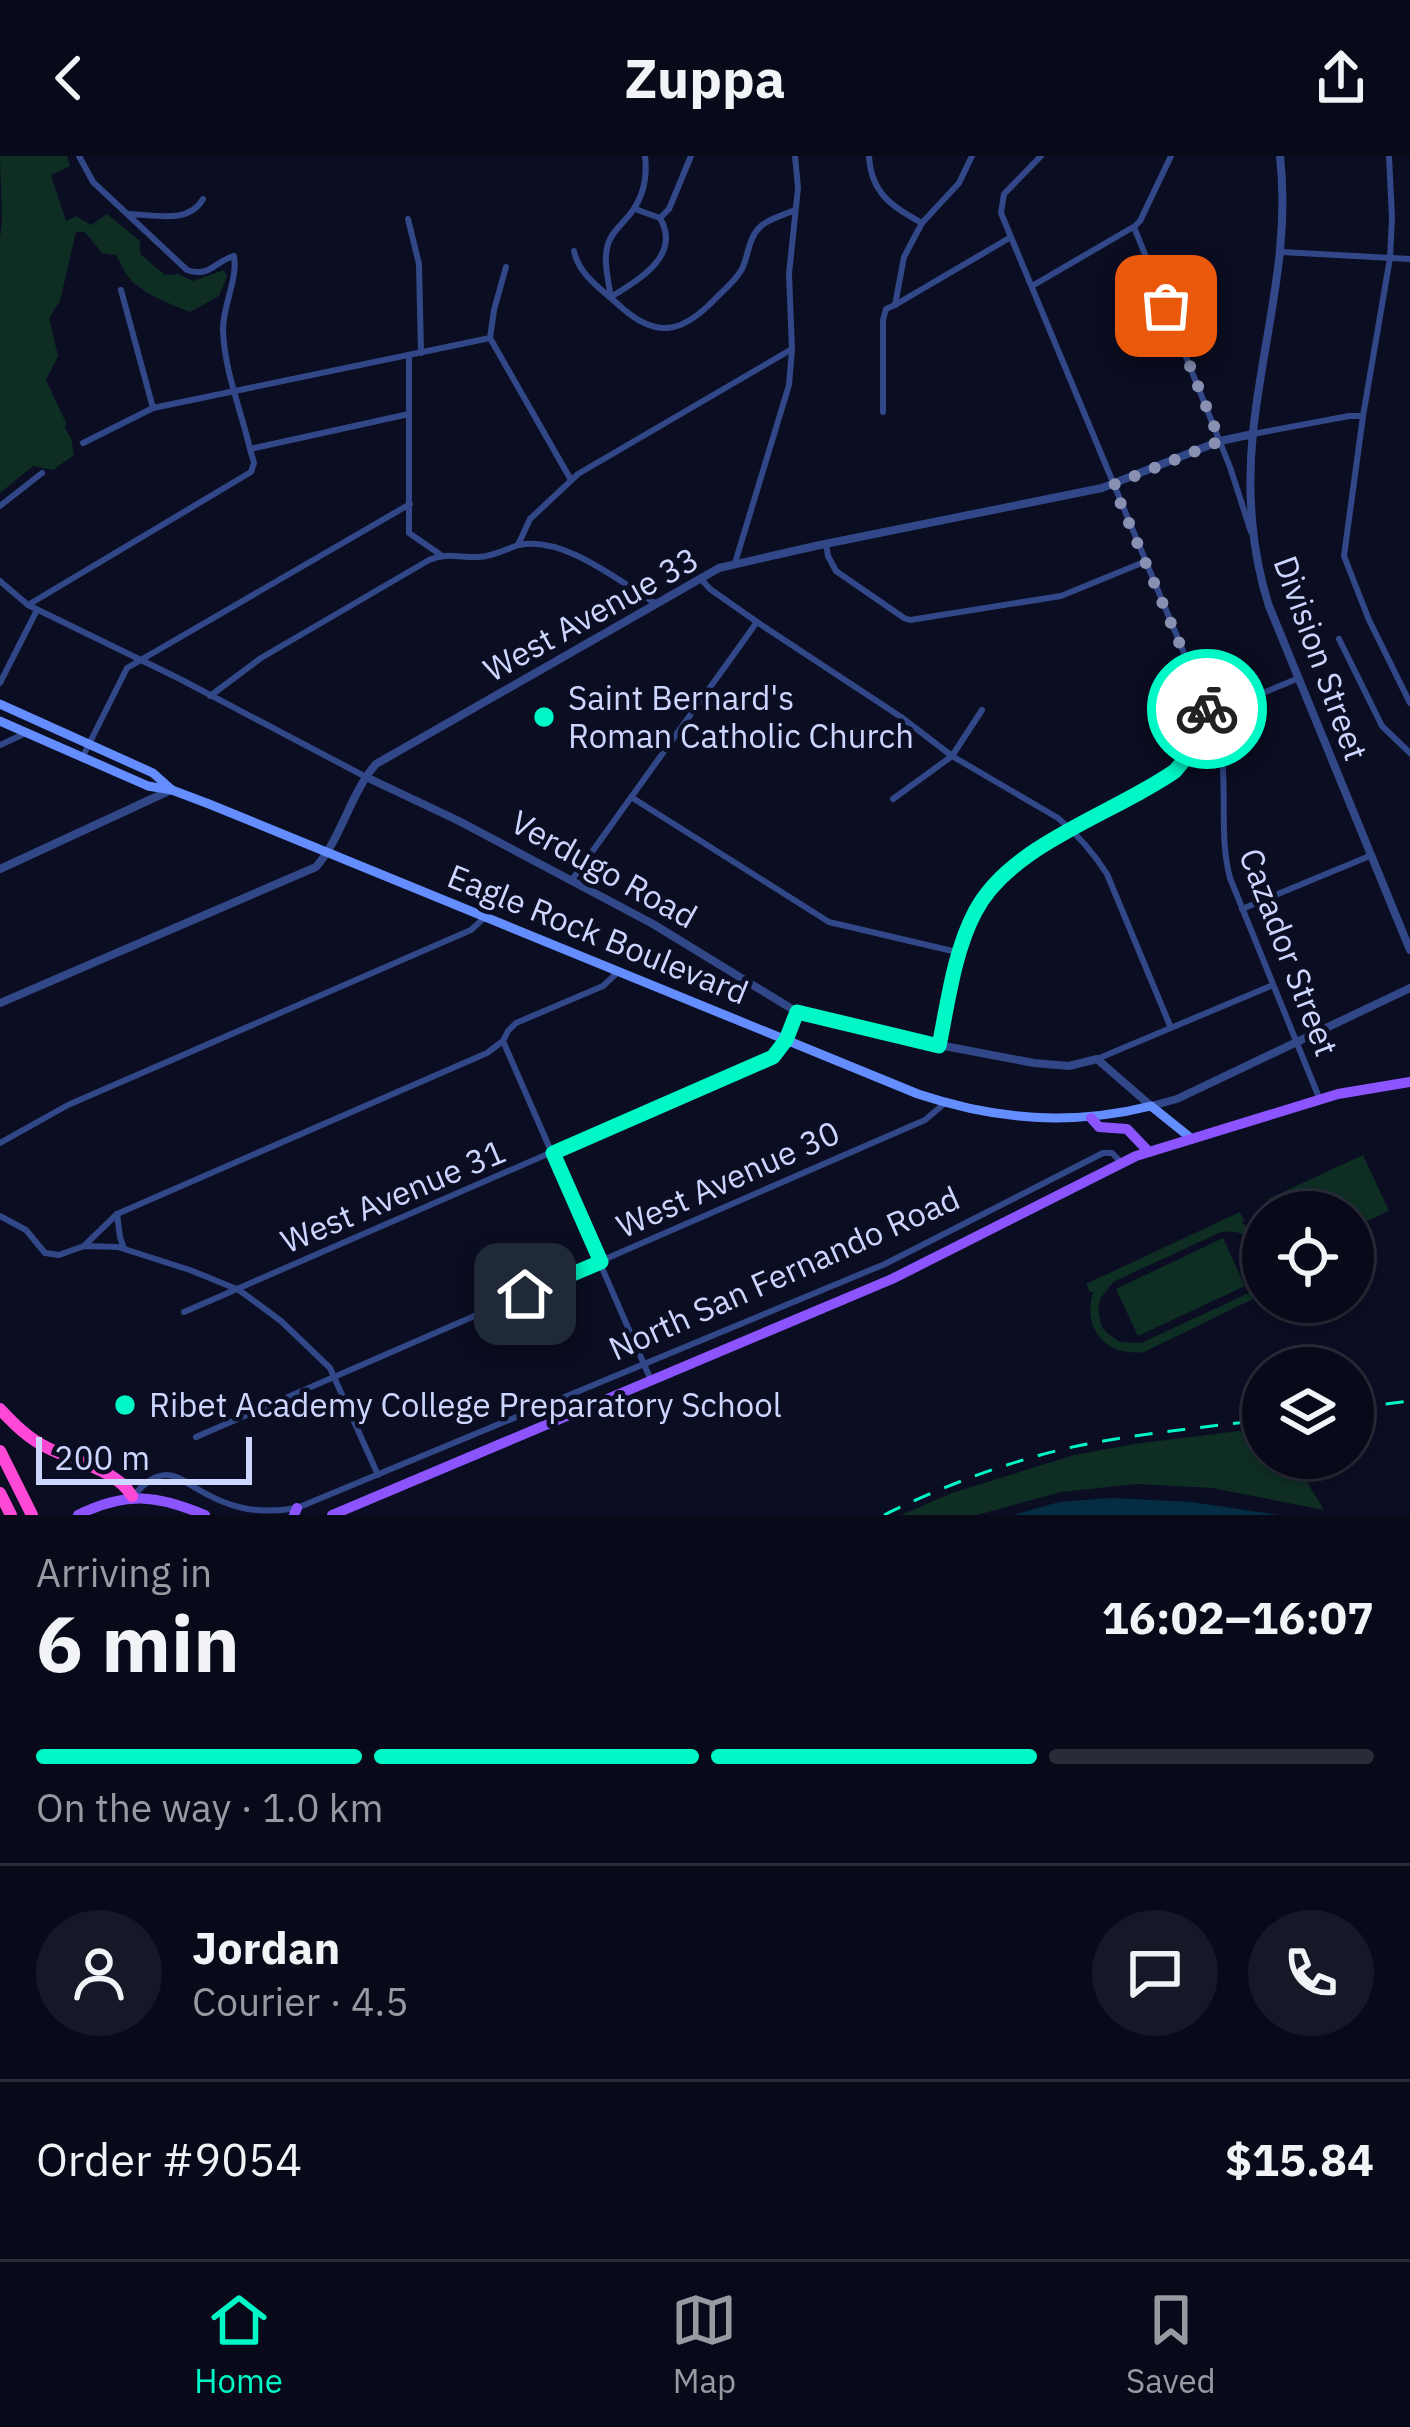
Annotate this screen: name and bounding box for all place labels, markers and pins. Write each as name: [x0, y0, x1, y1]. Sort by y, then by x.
pin: [1115, 255, 1217, 357]
place label: Saint Bernard's Roman Catholic Church: [568, 676, 914, 757]
marker: Saint Bernard's Roman Catholic Church: [531, 704, 557, 730]
pin: [474, 1243, 576, 1345]
place label: Ribet Academy College Preparatory School: [149, 1383, 782, 1426]
marker: Ribet Academy College Preparatory School: [112, 1392, 138, 1418]

